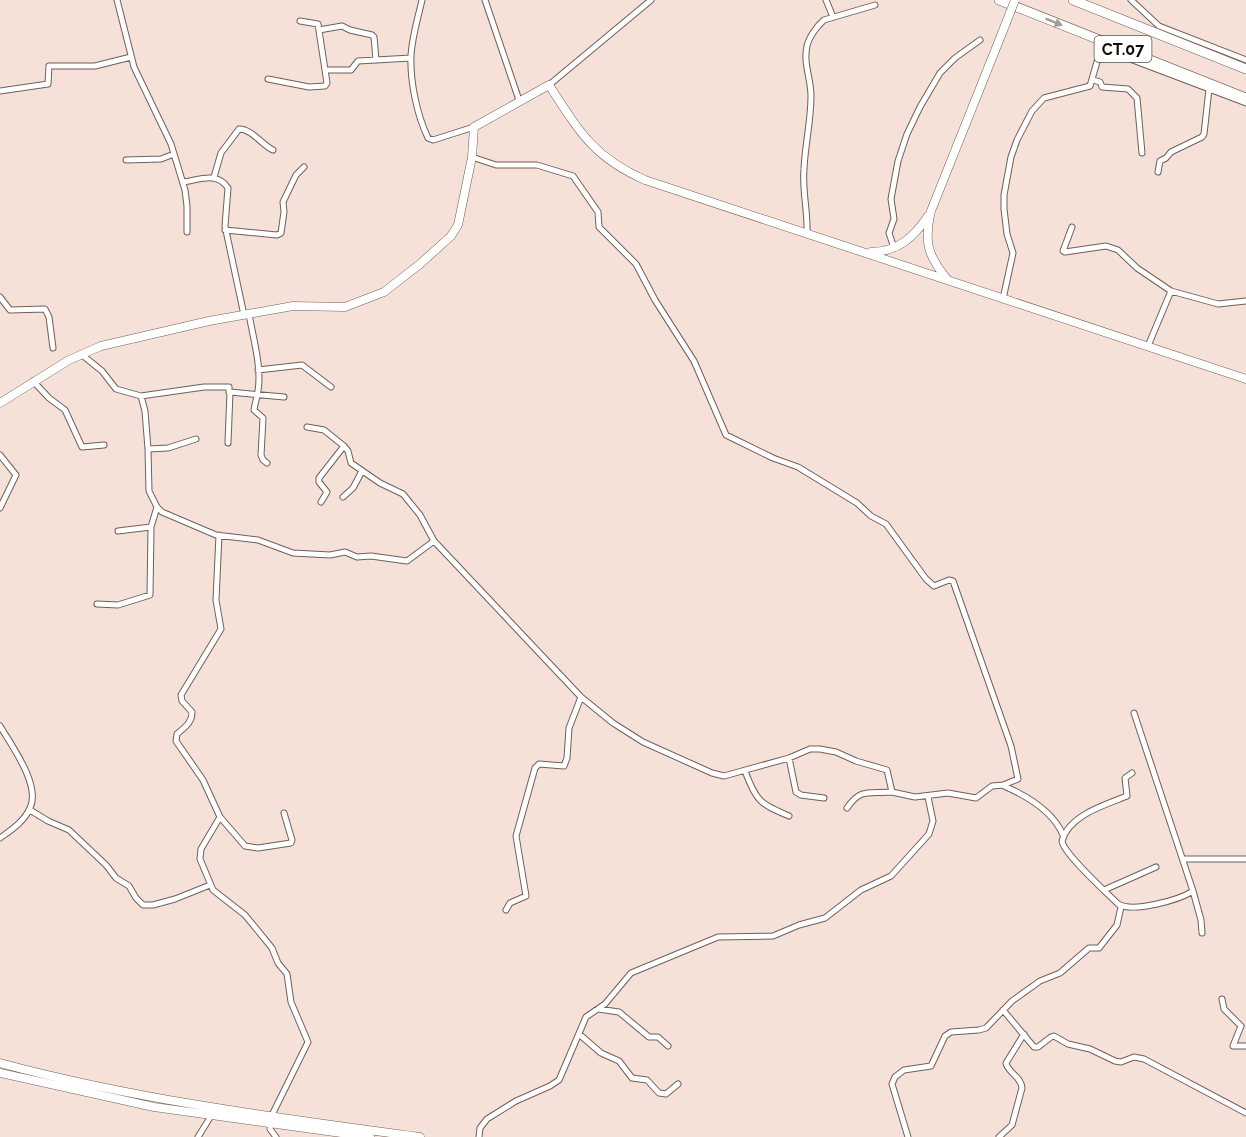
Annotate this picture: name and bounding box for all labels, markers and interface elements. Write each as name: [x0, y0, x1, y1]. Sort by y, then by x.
one-way arrow: [1045, 17, 1063, 27]
road number: CT.07: [1094, 36, 1152, 62]

